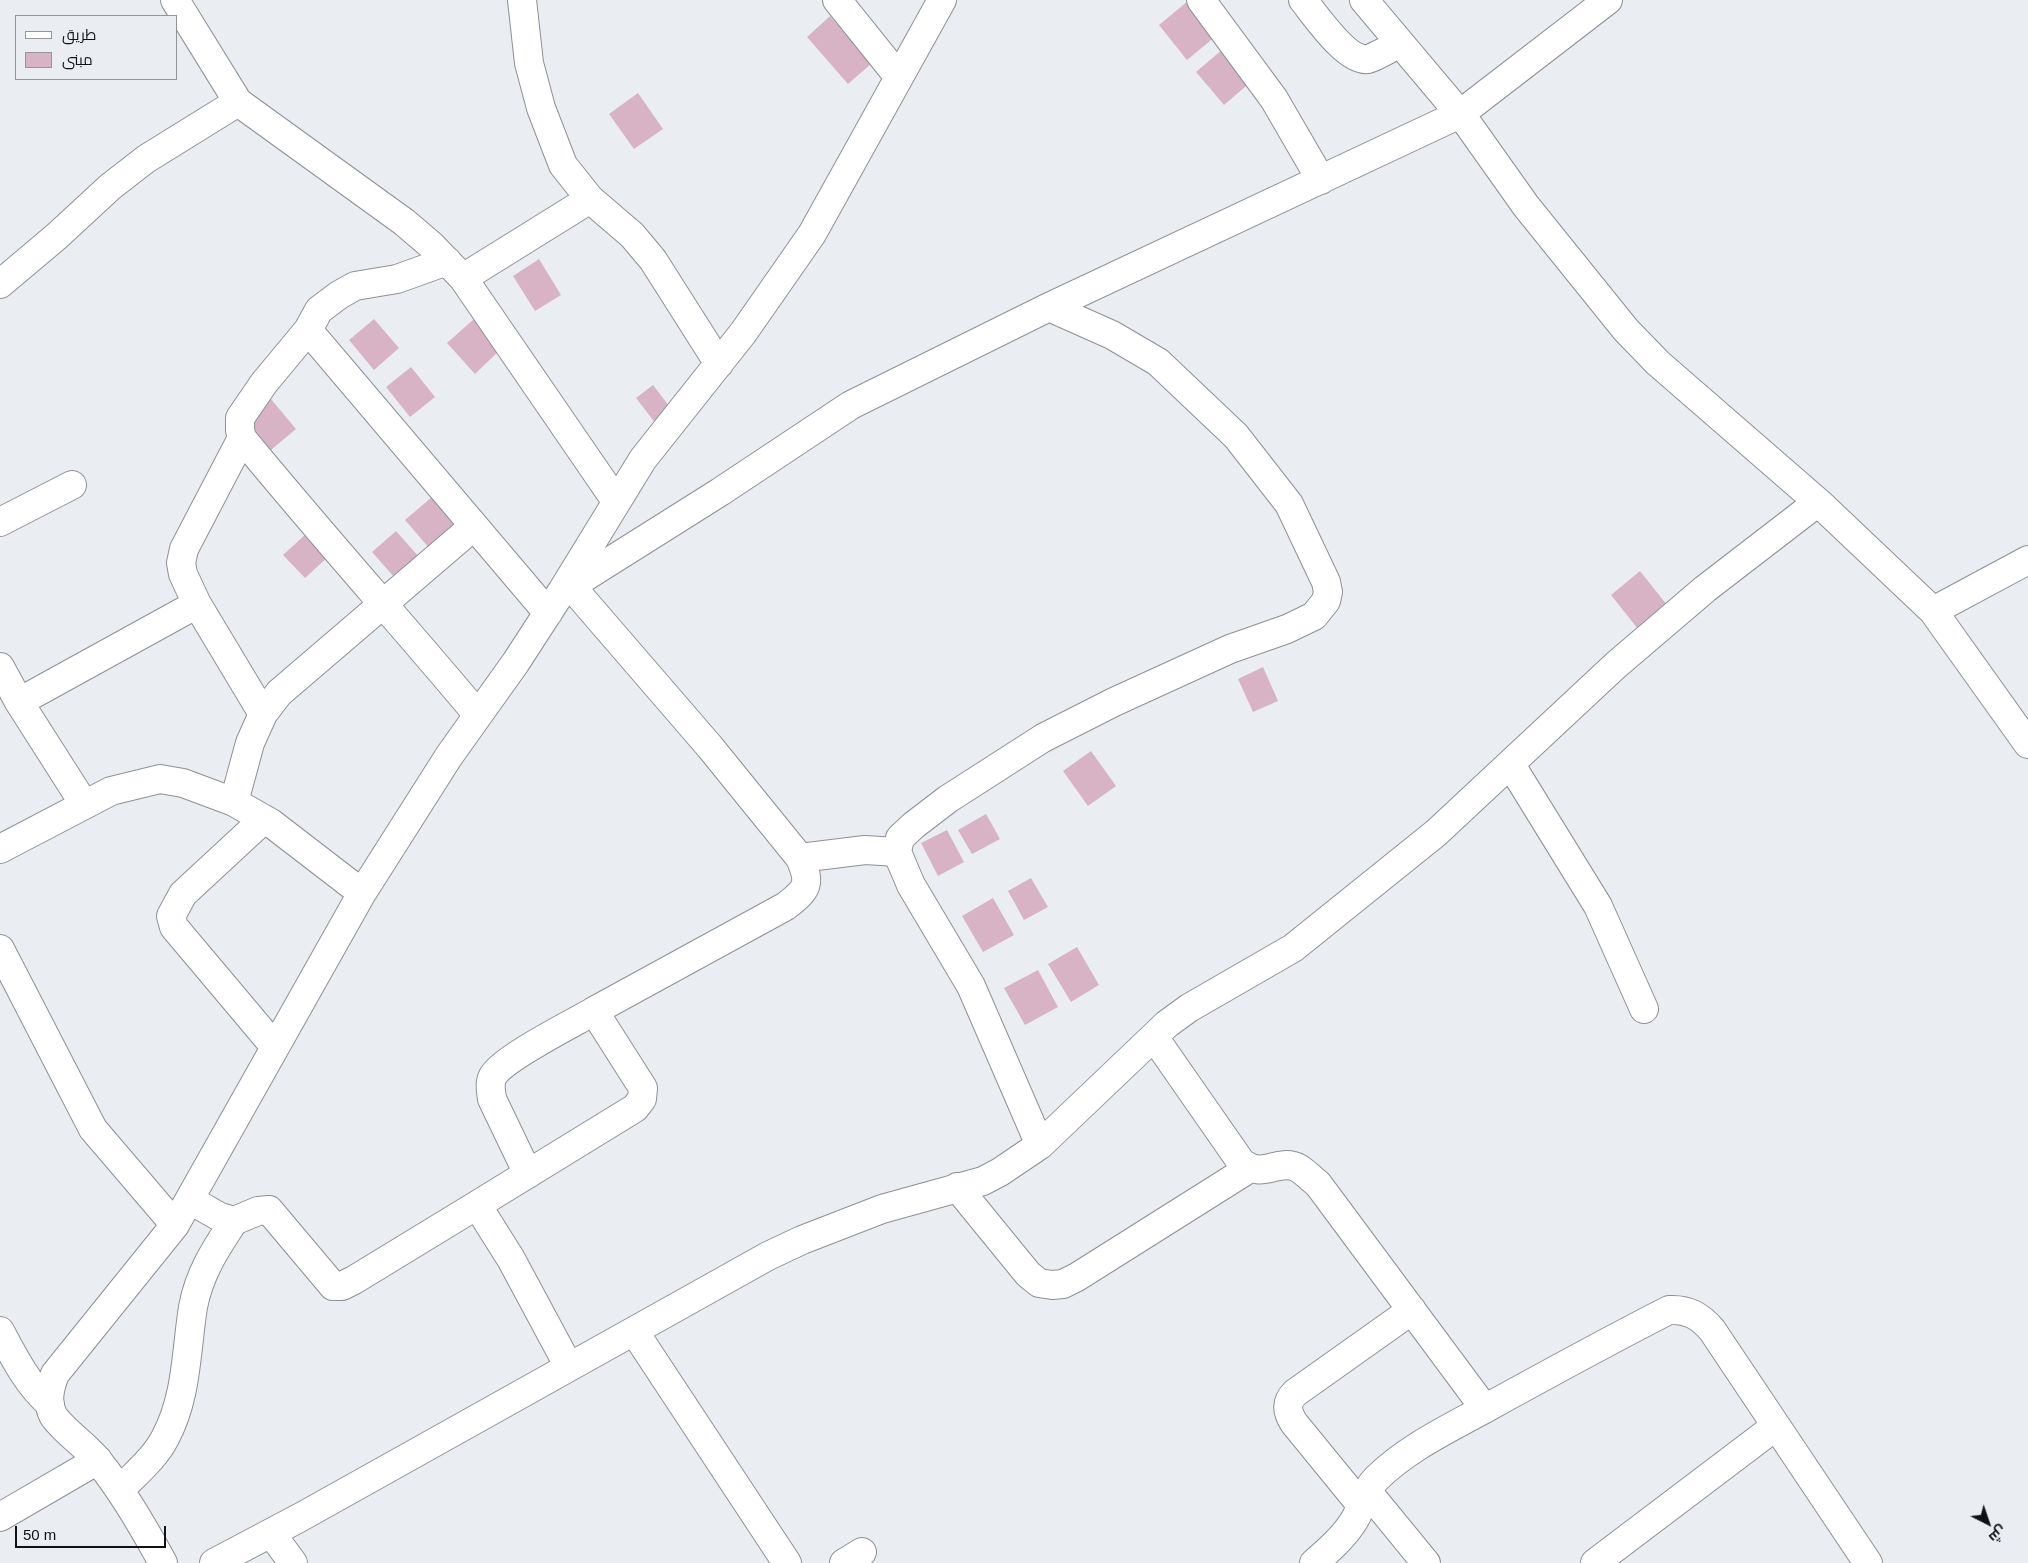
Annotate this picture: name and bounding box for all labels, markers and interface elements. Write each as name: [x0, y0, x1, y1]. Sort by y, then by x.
legend: [15, 15, 178, 80]
text: طريق: [62, 26, 96, 43]
text: مبنى: [62, 51, 93, 68]
north arrow: [1963, 1498, 2013, 1548]
scale bar: [18, 1516, 169, 1548]
text: ش: [1986, 1522, 2010, 1546]
text: 50 m: [23, 1526, 56, 1543]

